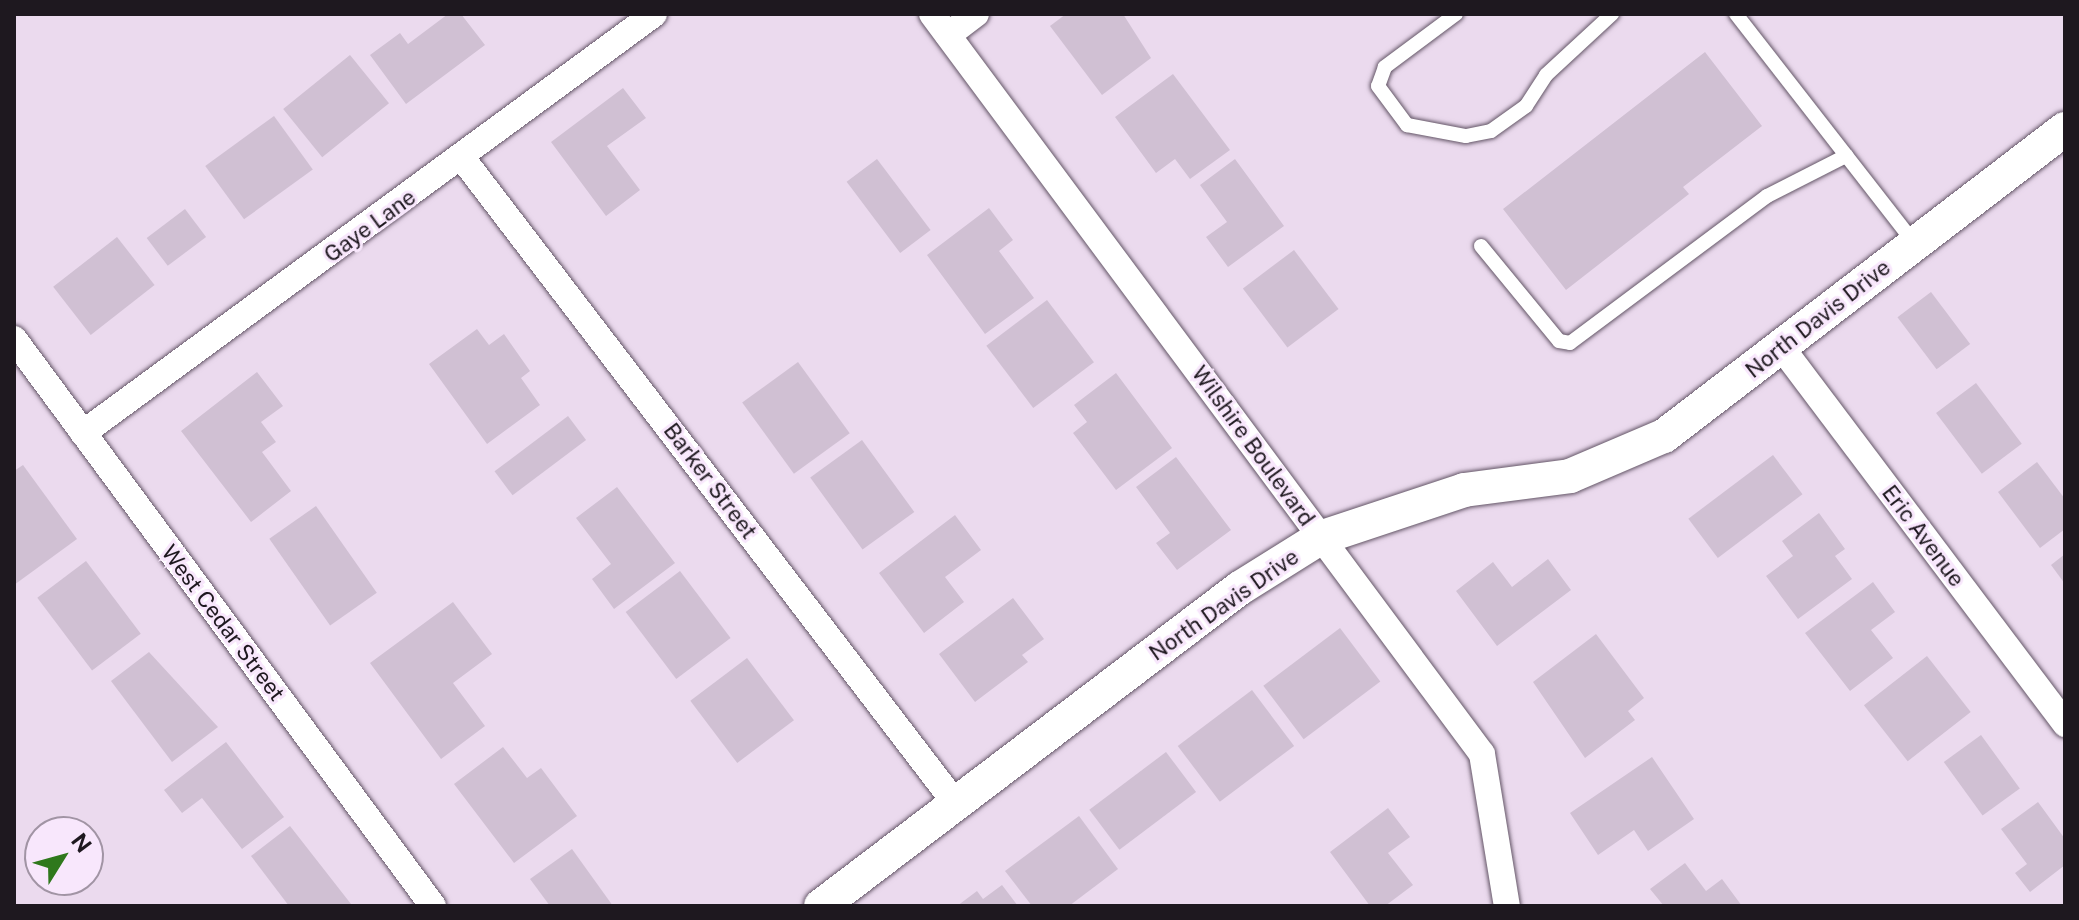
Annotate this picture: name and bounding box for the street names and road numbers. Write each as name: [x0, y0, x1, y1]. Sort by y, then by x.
street label: Gaye Lane: [319, 184, 421, 268]
street label: North Davis Drive: [1740, 254, 1896, 384]
street label: Wilshire Boulevard: [1186, 361, 1320, 531]
street label: Barker Street: [658, 418, 762, 544]
street label: Eric Avenue: [1876, 480, 1970, 592]
street label: West Cedar Street: [156, 540, 290, 706]
street label: North Davis Drive: [1144, 544, 1304, 666]

